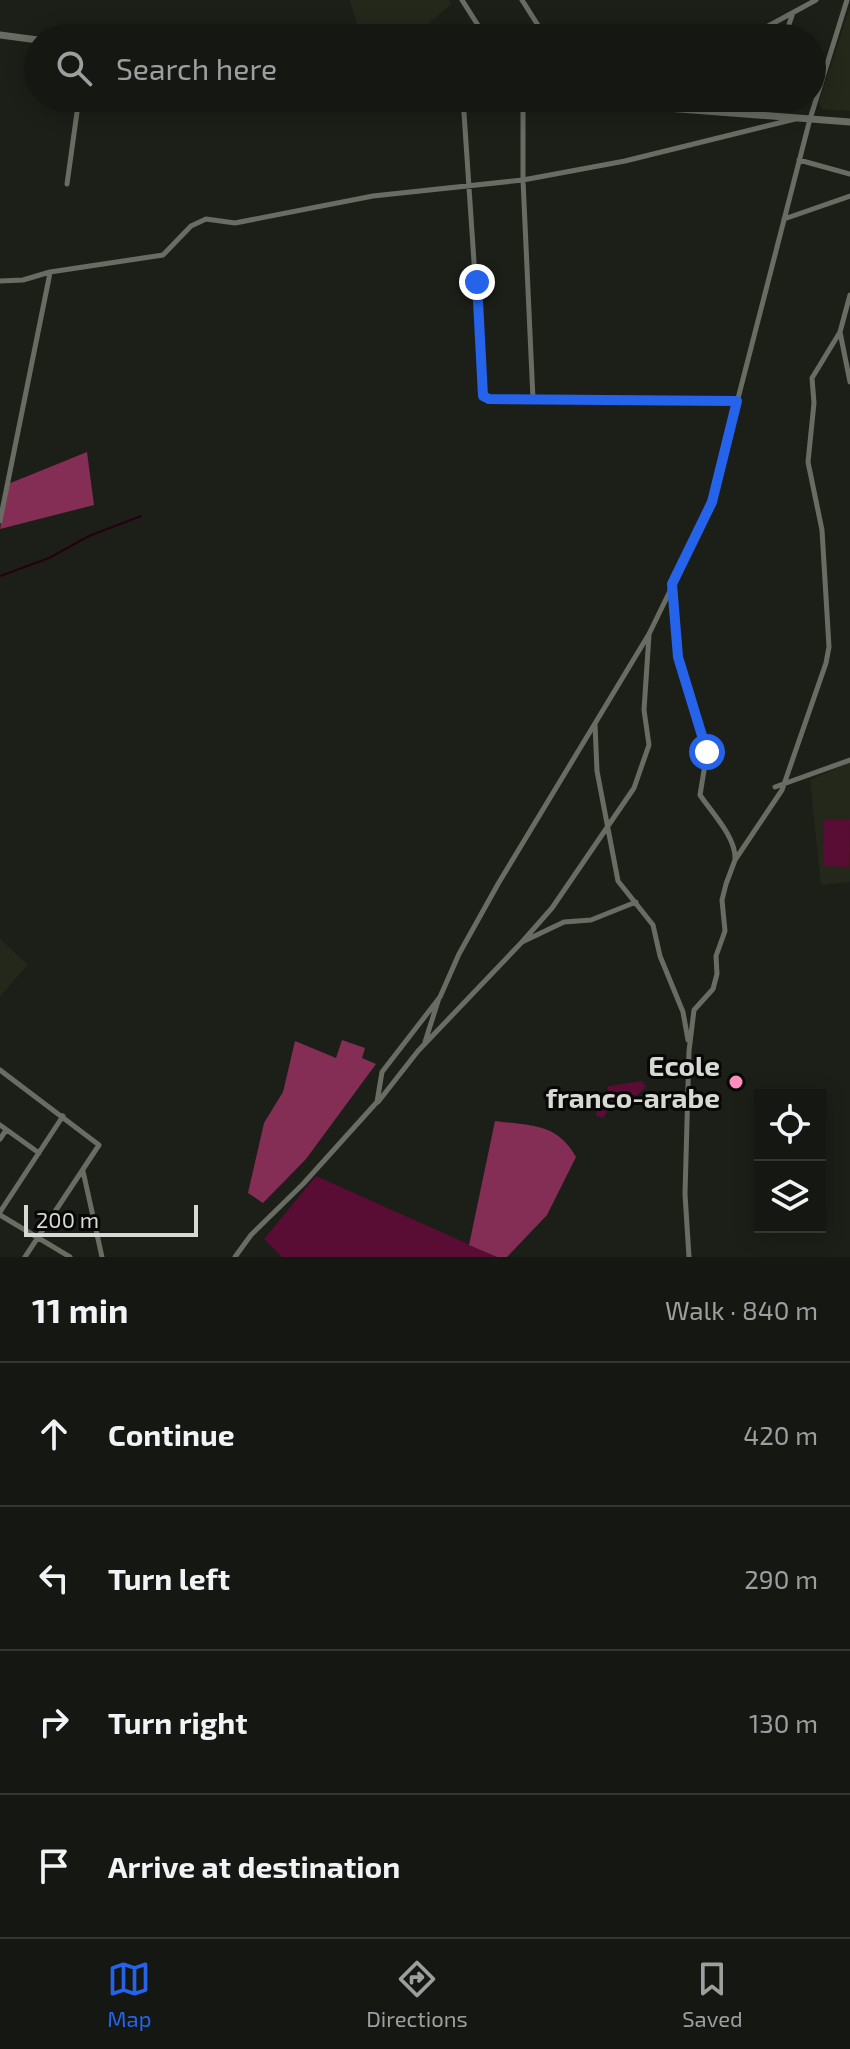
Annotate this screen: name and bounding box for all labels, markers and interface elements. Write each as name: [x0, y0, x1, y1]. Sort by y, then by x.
search box: [24, 24, 826, 112]
icon: search: [52, 46, 96, 90]
text: Search here: [116, 50, 277, 86]
route end: [459, 264, 495, 300]
route start: [689, 734, 725, 770]
place label: Ecole franco-arabe: [546, 1048, 720, 1114]
marker: Ecole franco-arabe: [727, 1073, 745, 1091]
map controls: [754, 1089, 826, 1233]
button: locate: [754, 1089, 826, 1161]
button: layers: [754, 1161, 826, 1233]
scale bar: [24, 1201, 198, 1237]
text: 200 m: [36, 1206, 99, 1232]
text: 11 min: [32, 1289, 129, 1330]
text: Walk · 840 m: [665, 1294, 818, 1325]
icon: ahead: [32, 1412, 76, 1456]
text: Continue: [108, 1416, 235, 1452]
text: 420 m: [743, 1419, 818, 1450]
icon: left: [32, 1556, 76, 1600]
text: Turn left: [108, 1560, 230, 1596]
text: 290 m: [744, 1563, 818, 1594]
icon: right: [32, 1700, 76, 1744]
text: Turn right: [108, 1704, 248, 1740]
text: 130 m: [749, 1707, 818, 1738]
icon: arrive: [32, 1844, 76, 1888]
text: Arrive at destination: [108, 1848, 400, 1884]
tab: Map: [107, 1957, 151, 2031]
tab: Directions: [366, 1957, 468, 2031]
tab: Saved: [682, 1957, 743, 2031]

